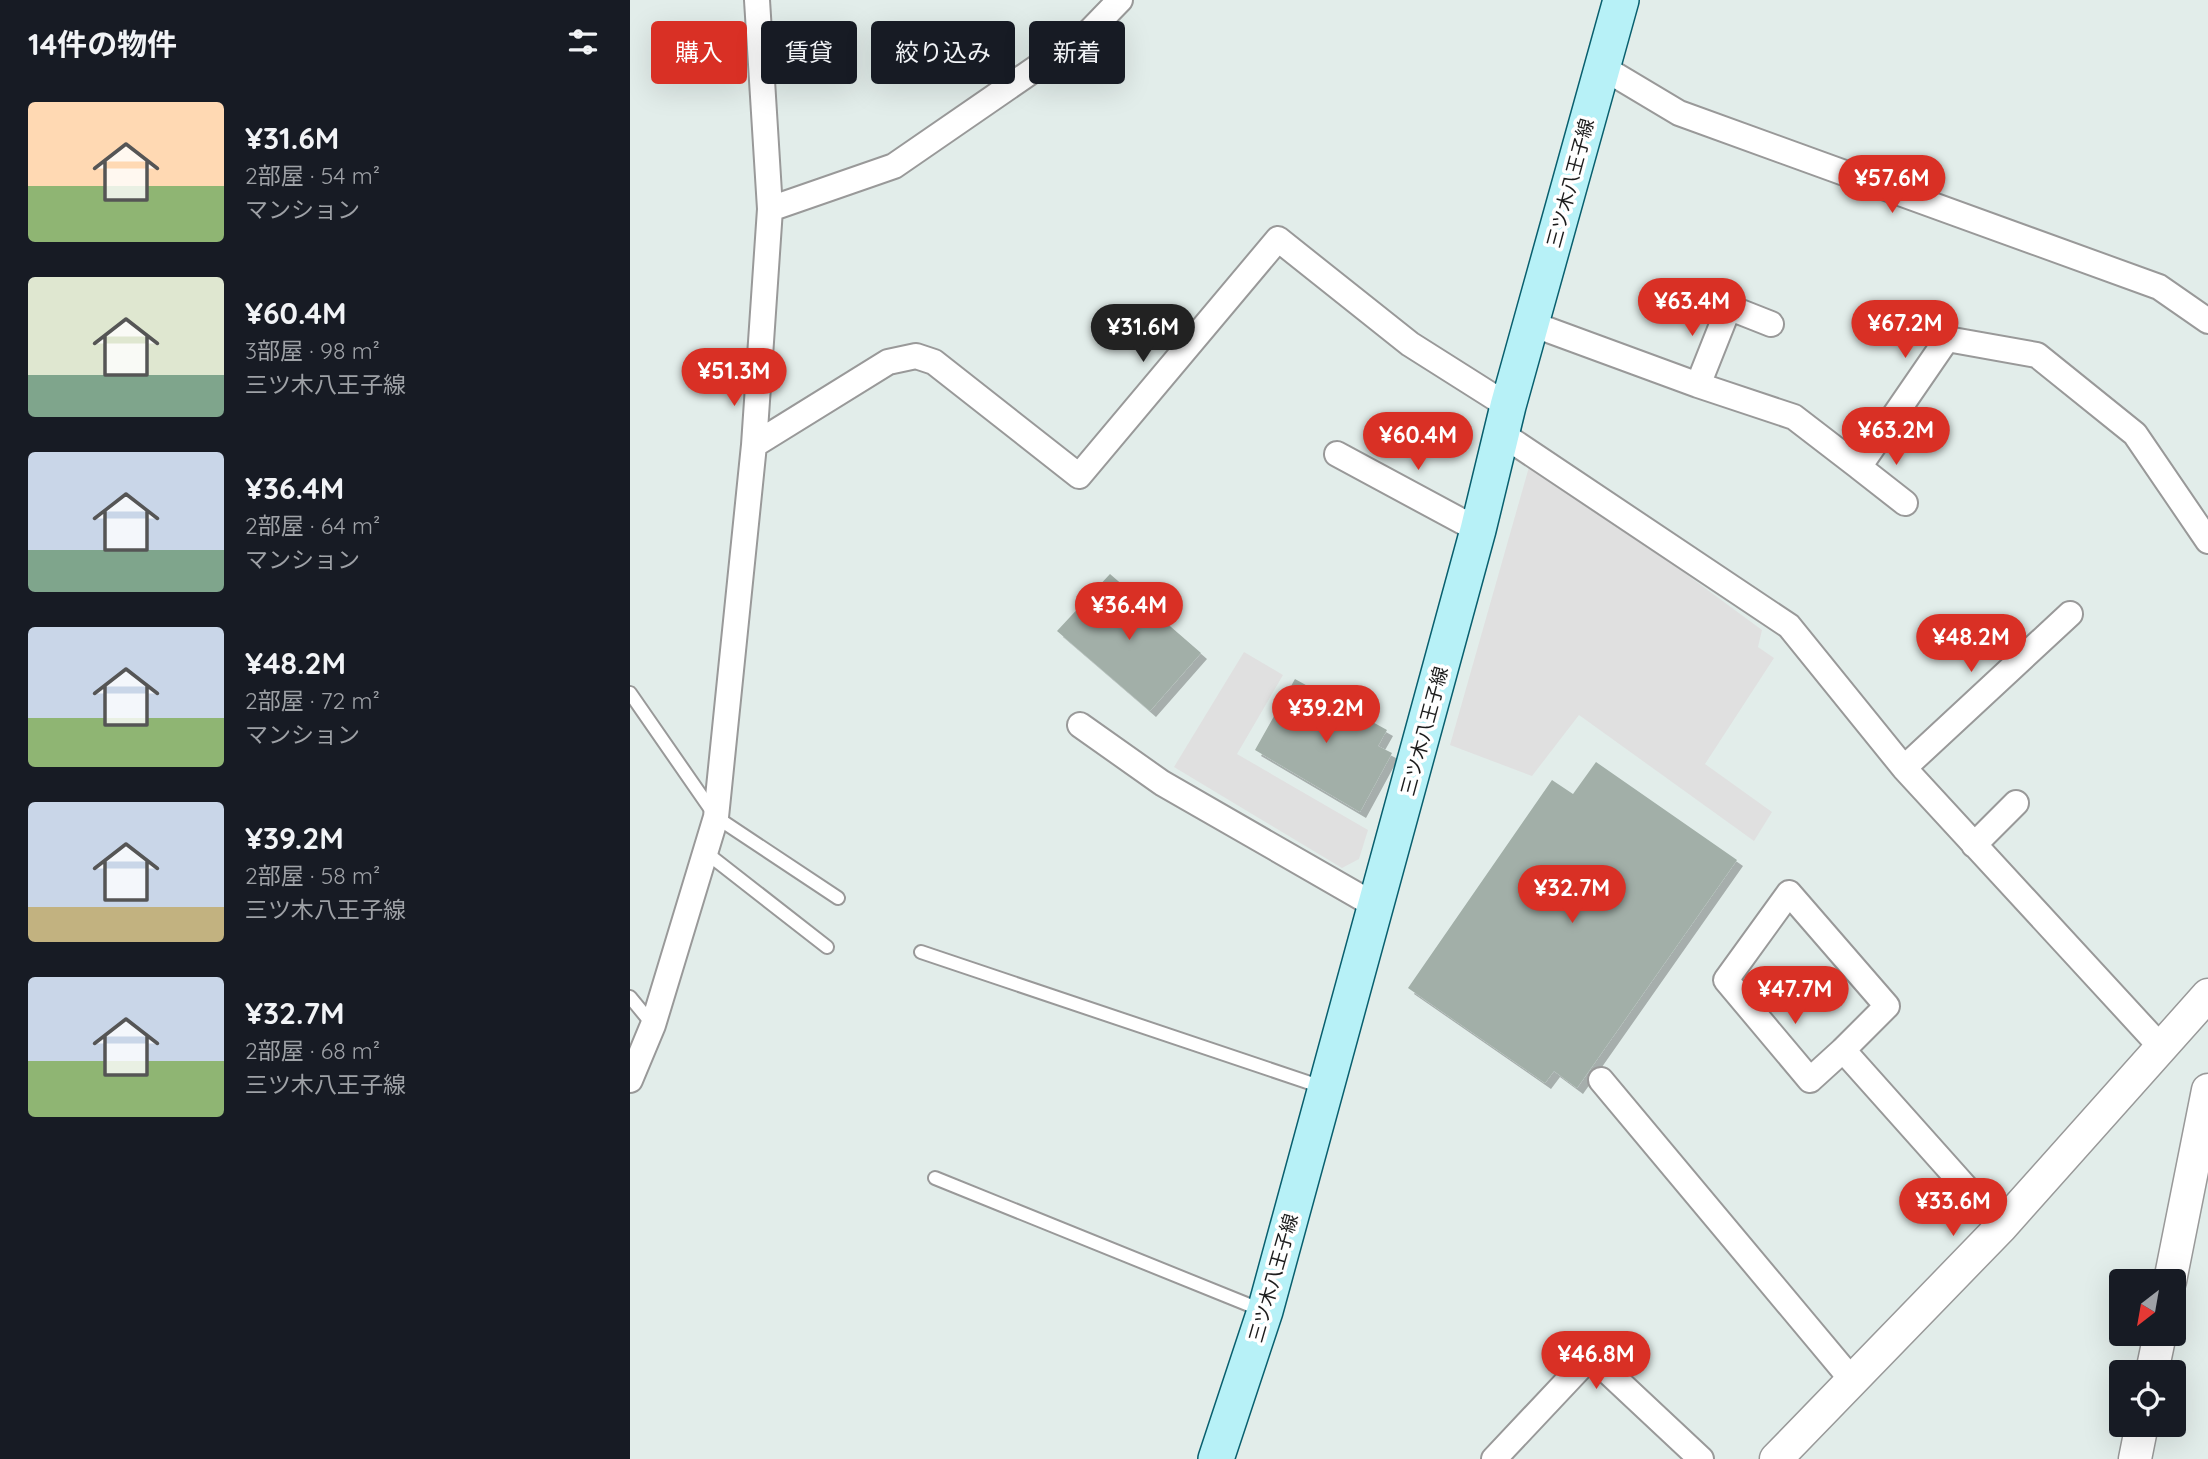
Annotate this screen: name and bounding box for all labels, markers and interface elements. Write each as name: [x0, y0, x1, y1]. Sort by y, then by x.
chip: 購入: [651, 21, 747, 84]
chip: 賃貸: [761, 21, 857, 84]
chip: 絞り込み: [871, 21, 1015, 84]
chip: 新着: [1029, 21, 1125, 84]
icon: filters: [564, 23, 602, 61]
text: 14件の物件: [28, 25, 177, 63]
street label: 三ツ木八王子線: [1541, 116, 1599, 250]
text: ¥31.6M: [245, 119, 339, 157]
icon: home: [84, 130, 168, 214]
pin: ¥57.6M: [1835, 156, 1949, 215]
text: 2部屋 · 54 m²: [245, 161, 380, 190]
text: ¥57.6M: [1854, 163, 1930, 192]
text: マンション: [245, 195, 360, 224]
pin: ¥63.4M: [1635, 278, 1749, 338]
text: ¥63.4M: [1654, 286, 1730, 315]
text: ¥60.4M: [245, 294, 347, 332]
pin: ¥67.2M: [1848, 300, 1962, 360]
pin: ¥31.6M: [1086, 304, 1200, 364]
icon: home: [84, 305, 168, 389]
text: ¥67.2M: [1867, 308, 1943, 337]
text: ¥31.6M: [1107, 312, 1179, 341]
text: 3部屋 · 98 m²: [245, 336, 380, 365]
pin: ¥51.3M: [677, 348, 791, 408]
text: ¥51.3M: [698, 356, 770, 385]
text: 三ツ木八王子線: [245, 370, 406, 399]
pin: ¥63.2M: [1839, 407, 1953, 467]
pin: ¥60.4M: [1361, 412, 1475, 472]
text: ¥63.2M: [1858, 415, 1934, 444]
text: ¥60.4M: [1379, 420, 1457, 449]
text: ¥36.4M: [245, 469, 344, 507]
icon: home: [84, 480, 168, 564]
text: 2部屋 · 64 m²: [245, 511, 380, 540]
text: マンション: [245, 545, 360, 574]
pin: ¥36.4M: [1072, 582, 1186, 642]
text: ¥36.4M: [1091, 590, 1167, 619]
pin: ¥48.2M: [1914, 614, 2028, 674]
text: ¥48.2M: [1932, 622, 2010, 651]
text: ¥48.2M: [245, 644, 346, 682]
icon: home: [84, 655, 168, 739]
street label: 三ツ木八王子線: [1395, 664, 1453, 798]
text: 2部屋 · 72 m²: [245, 686, 380, 715]
pin: ¥39.2M: [1269, 686, 1383, 745]
text: ¥39.2M: [1288, 693, 1364, 722]
text: マンション: [245, 720, 360, 749]
text: ¥39.2M: [245, 819, 344, 857]
icon: home: [84, 830, 168, 914]
text: 2部屋 · 58 m²: [245, 861, 380, 890]
pin: ¥32.7M: [1515, 866, 1629, 925]
text: ¥32.7M: [1534, 873, 1610, 902]
text: 三ツ木八王子線: [245, 895, 406, 924]
pin: ¥47.7M: [1738, 967, 1852, 1026]
text: ¥47.7M: [1758, 974, 1832, 1003]
text: ¥32.7M: [245, 994, 345, 1032]
icon: home: [84, 1005, 168, 1089]
text: 2部屋 · 68 m²: [245, 1036, 380, 1065]
text: 三ツ木八王子線: [245, 1070, 406, 1099]
pin: ¥33.6M: [1896, 1178, 2010, 1238]
text: ¥33.6M: [1915, 1186, 1991, 1215]
street label: 三ツ木八王子線: [1243, 1211, 1303, 1345]
north arrow: [2109, 1269, 2186, 1346]
map controls: [2109, 1269, 2186, 1437]
pin: ¥46.8M: [1539, 1332, 1653, 1391]
text: ¥46.8M: [1557, 1339, 1635, 1368]
button: locate: [2109, 1360, 2186, 1437]

